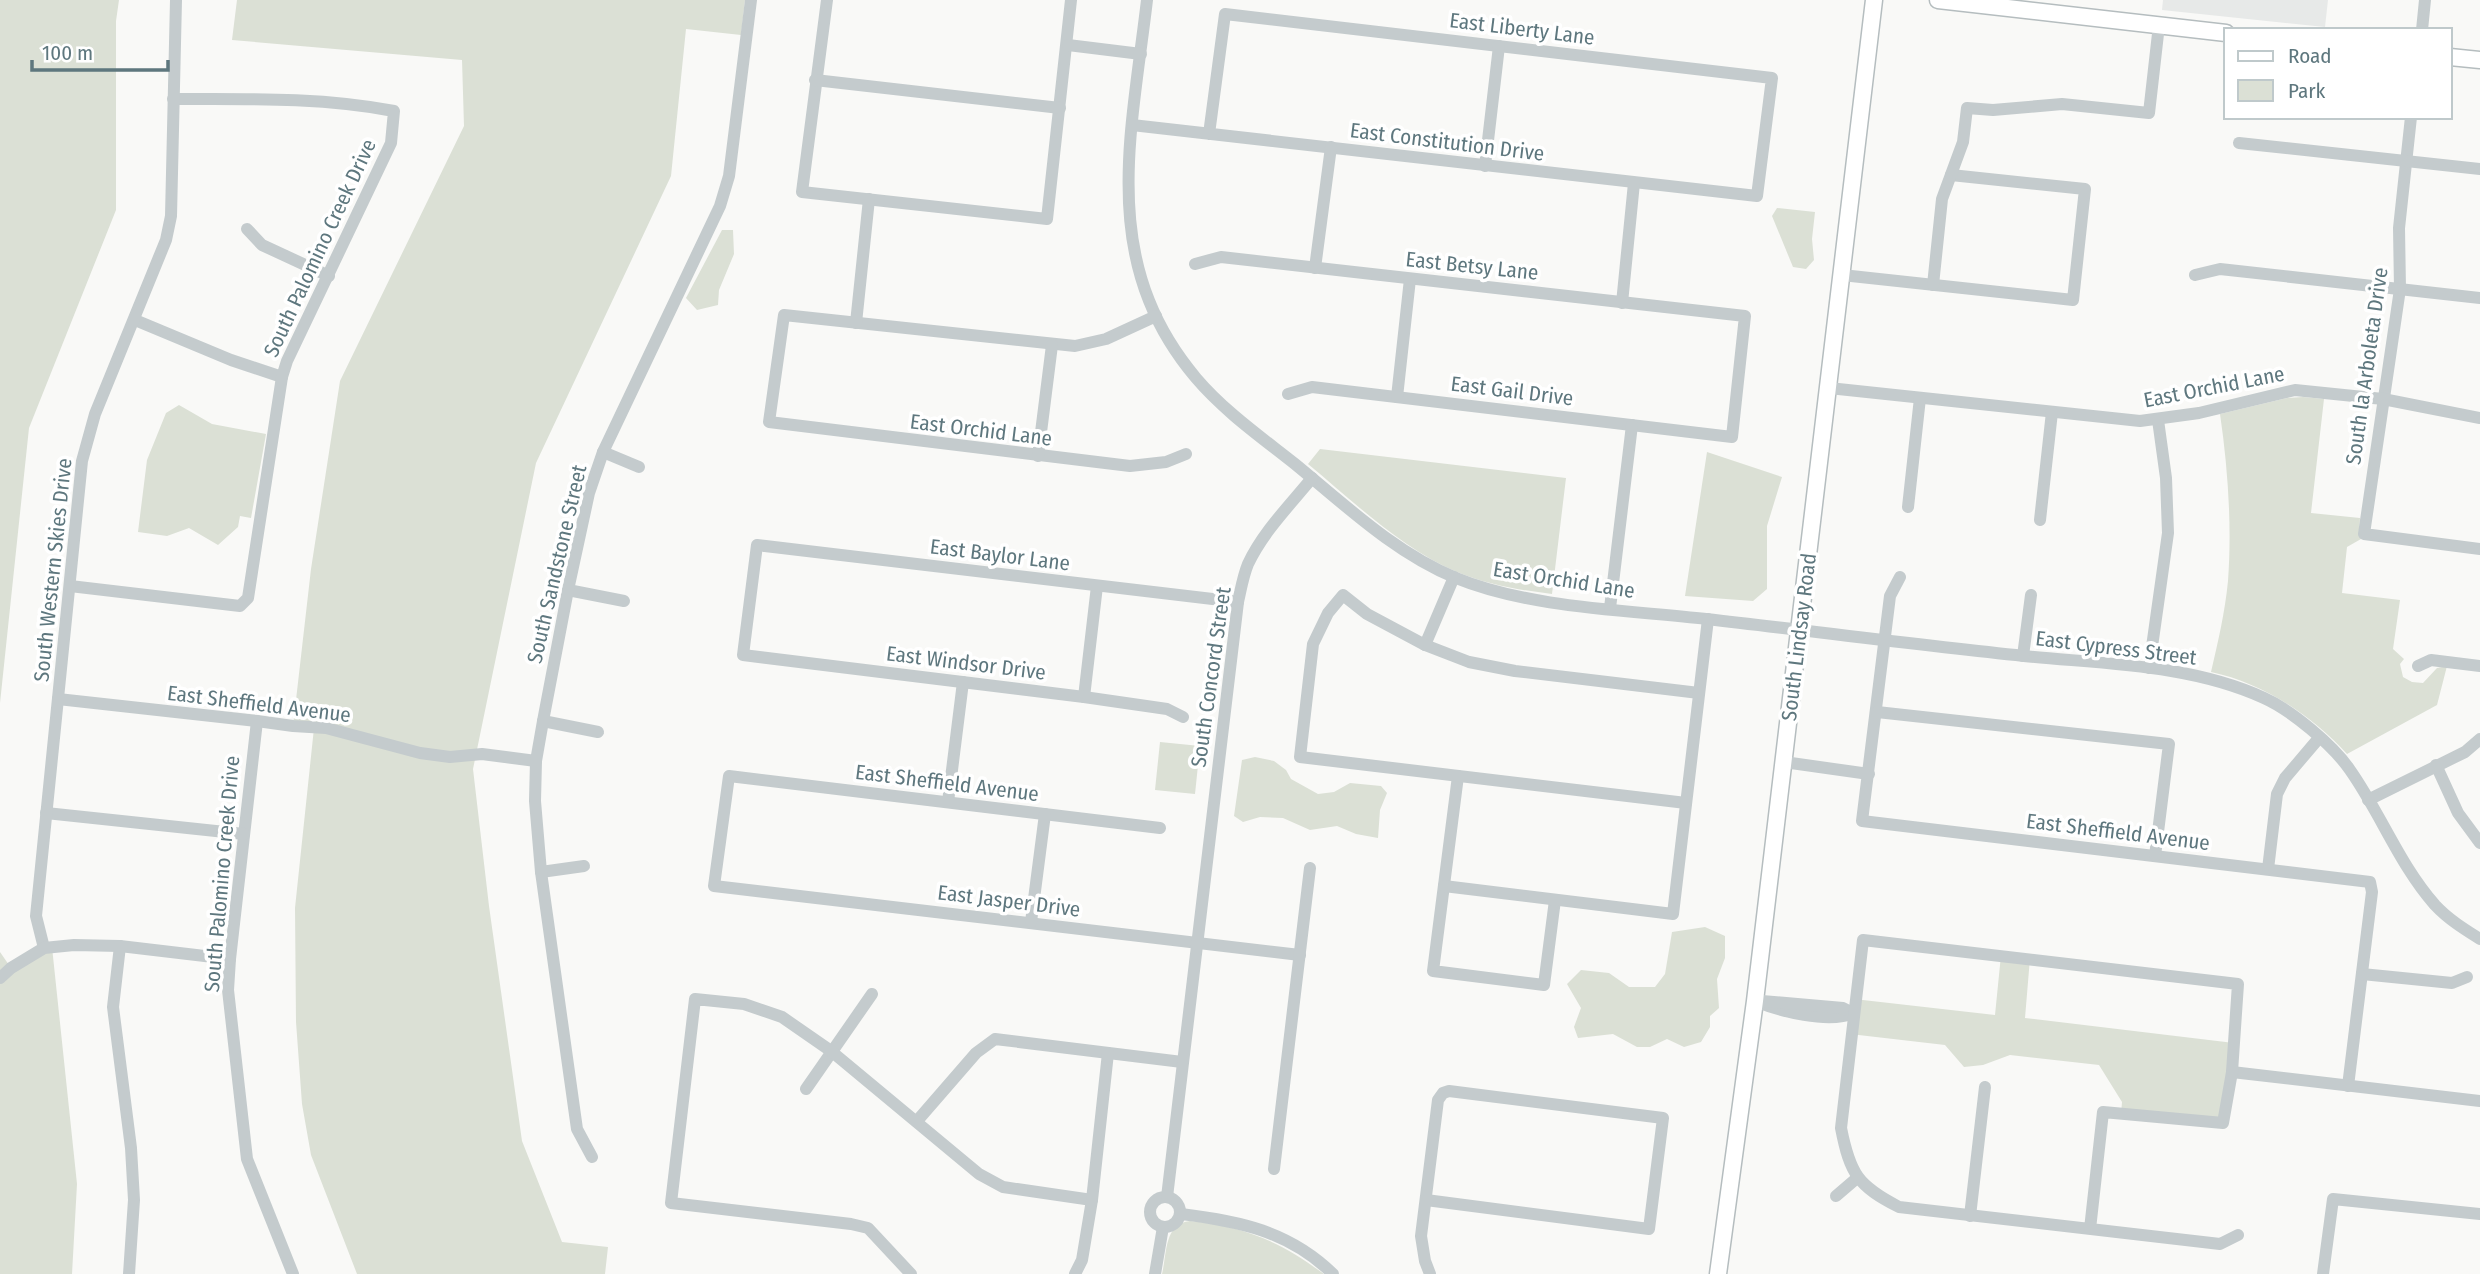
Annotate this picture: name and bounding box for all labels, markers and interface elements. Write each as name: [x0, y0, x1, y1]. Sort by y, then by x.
street label: East Liberty Lane: [1448, 7, 1596, 51]
scale bar: [32, 28, 168, 72]
legend: [2224, 28, 2452, 119]
text: 100 m: [42, 40, 93, 66]
text: Road: [2288, 43, 2332, 69]
text: Park: [2288, 78, 2326, 104]
street label: East Constitution Drive: [1348, 117, 1546, 167]
street label: South Palomino Creek Drive: [258, 135, 382, 361]
street label: East Betsy Lane: [1404, 246, 1540, 286]
street label: South la Arboleta Drive: [2340, 266, 2394, 466]
street label: East Orchid Lane: [2141, 361, 2287, 413]
street label: East Gail Drive: [1449, 371, 1575, 411]
street label: East Orchid Lane: [909, 408, 1053, 452]
street label: South Western Skies Drive: [28, 457, 78, 683]
street label: South Sandstone Street: [522, 462, 593, 666]
street label: East Baylor Lane: [928, 534, 1072, 576]
street label: South Lindsay Road: [1776, 552, 1822, 722]
street label: East Orchid Lane: [1491, 556, 1637, 604]
street label: South Concord Street: [1185, 585, 1237, 769]
street label: East Cypress Street: [2034, 625, 2198, 671]
street label: East Windsor Drive: [885, 640, 1047, 686]
street label: East Sheffield Avenue: [166, 680, 352, 728]
street label: South Palomino Creek Drive: [199, 755, 245, 993]
street label: East Sheffield Avenue: [854, 759, 1040, 807]
street label: East Sheffield Avenue: [2025, 808, 2211, 856]
street label: East Jasper Drive: [936, 879, 1082, 923]

